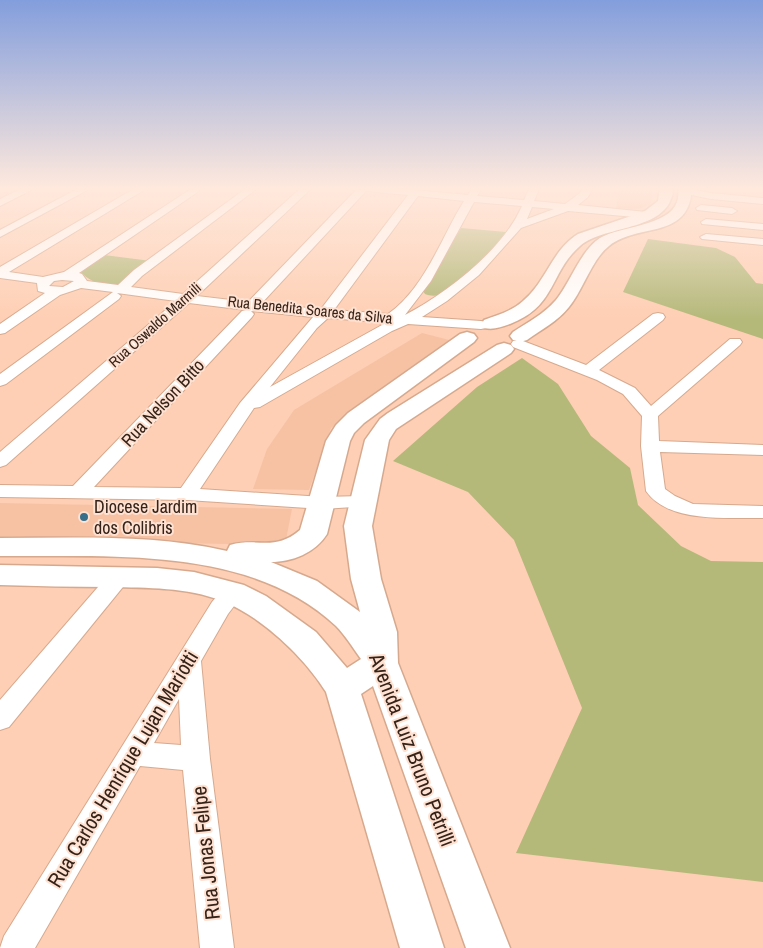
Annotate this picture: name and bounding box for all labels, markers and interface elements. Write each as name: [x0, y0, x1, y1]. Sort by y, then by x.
street label: Rua Oswaldo Marmili: [104, 277, 206, 372]
street label: Rua Benedita Soares da Silva: [227, 290, 394, 329]
street label: Rua Nelson Bitto: [115, 353, 210, 452]
place label: Diocese Jardim dos Colibris: [94, 494, 197, 540]
marker: Diocese Jardim dos Colibris: [78, 511, 90, 523]
street label: Rua Carlos Henrique Lujan Mariotti: [40, 645, 205, 893]
street label: Avenida Luiz Bruno Petrilli: [362, 648, 463, 851]
street label: Rua Jonas Felipe: [184, 785, 227, 921]

